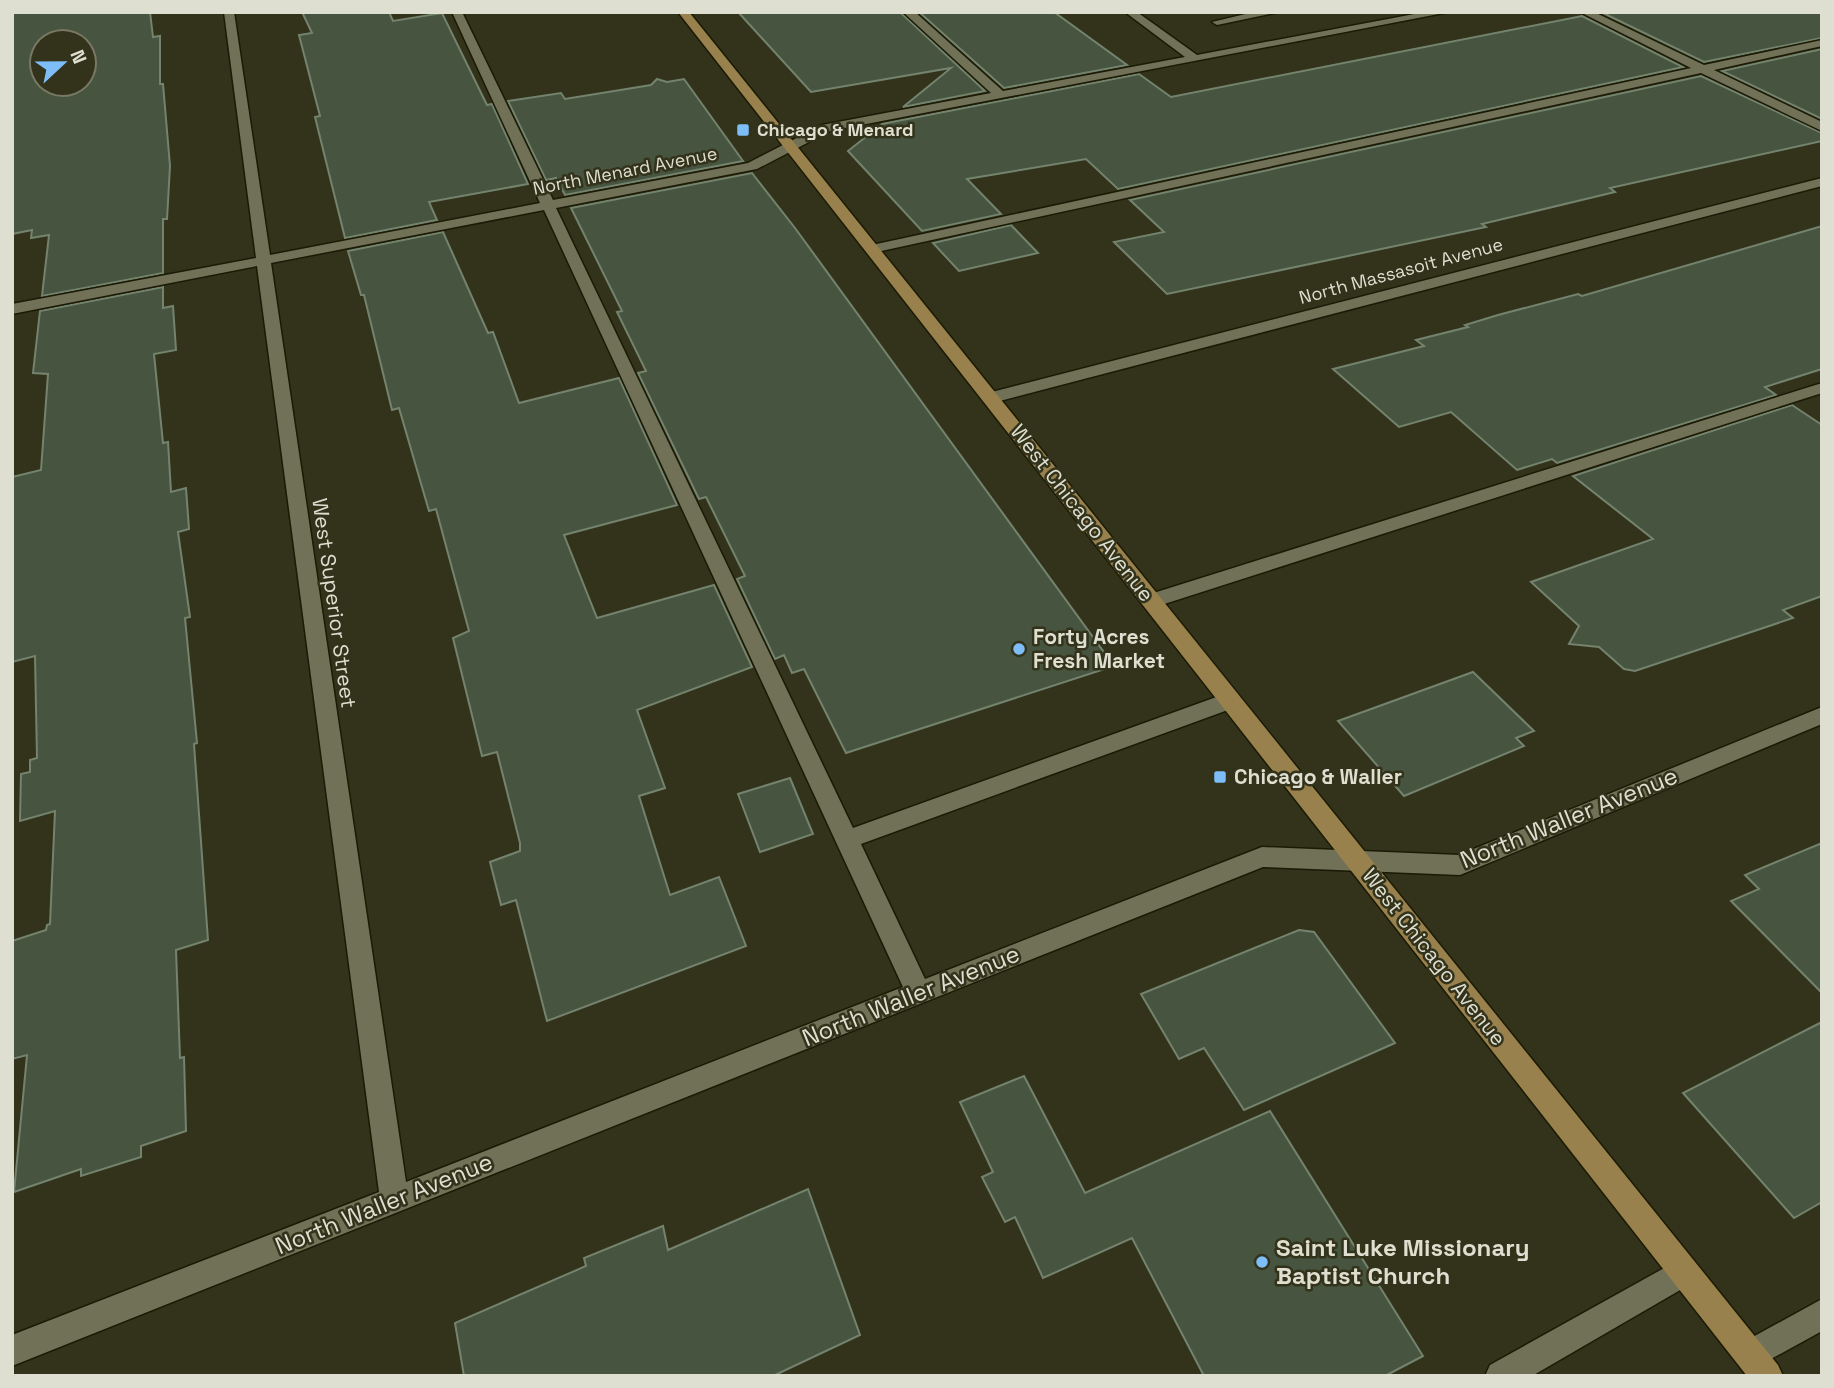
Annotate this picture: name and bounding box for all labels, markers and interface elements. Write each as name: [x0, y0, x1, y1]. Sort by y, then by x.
north arrow: [28, 28, 98, 98]
text: N: [64, 46, 92, 67]
place label: Chicago & Menard: [757, 118, 914, 141]
marker: Chicago & Menard: [735, 122, 751, 138]
street label: North Menard Avenue: [531, 141, 719, 200]
street label: North Massasoit Avenue: [1296, 232, 1505, 309]
street label: West Chicago Avenue: [1005, 418, 1160, 607]
street label: West Superior Street: [306, 496, 363, 710]
place label: Forty Acres Fresh Market: [1033, 623, 1165, 674]
marker: Forty Acres Fresh Market: [1011, 641, 1027, 657]
street label: North Waller Avenue: [1456, 760, 1682, 875]
place label: Chicago & Waller: [1234, 763, 1402, 790]
marker: Chicago & Waller: [1212, 769, 1228, 785]
street label: West Chicago Avenue: [1357, 862, 1512, 1051]
street label: North Waller Avenue: [798, 938, 1024, 1053]
street label: North Waller Avenue: [271, 1146, 497, 1261]
place label: Saint Luke Missionary Baptist Church: [1276, 1232, 1530, 1291]
marker: Saint Luke Missionary Baptist Church: [1254, 1254, 1270, 1270]

